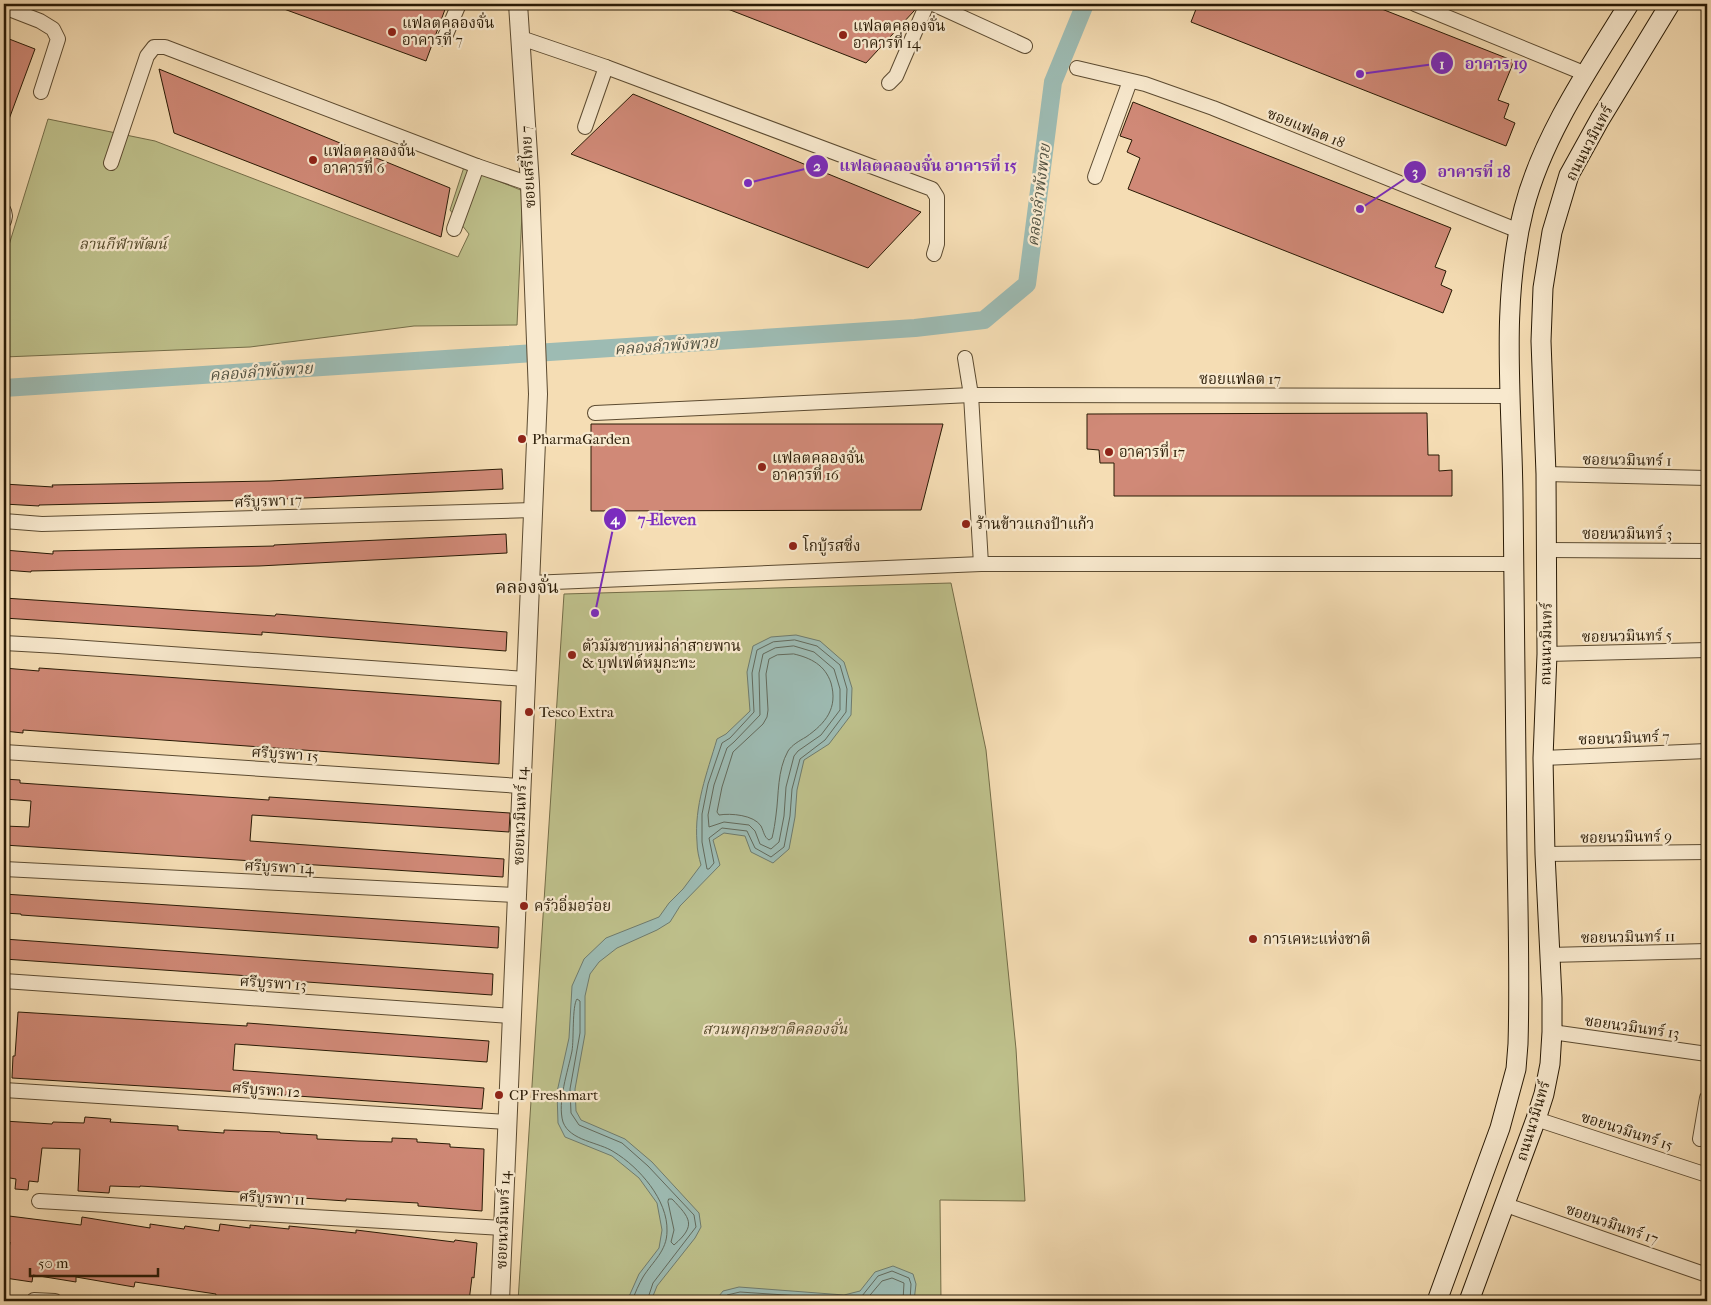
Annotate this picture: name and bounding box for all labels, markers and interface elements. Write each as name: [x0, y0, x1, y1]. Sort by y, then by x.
place label: แฟลตคลองจั่น อาคารที่ 7: [402, 12, 494, 49]
place label: แฟลตคลองจั่น อาคารที่ 14: [853, 15, 945, 52]
marker: แฟลตคลองจั่น อาคารที่ 7: [386, 26, 398, 38]
marker: แฟลตคลองจั่น อาคารที่ 14: [837, 29, 849, 41]
callout: อาคาร 19: [1429, 48, 1537, 79]
text: อาคาร 19: [1465, 54, 1527, 74]
text: 1: [1439, 55, 1445, 73]
street label: ถนนนวมินทร์: [1561, 101, 1617, 184]
street label: ซอยแฟลต 18: [1265, 104, 1347, 152]
street label: ซอยเสรีไทย 7: [515, 125, 539, 209]
place label: แฟลตคลองจั่น อาคารที่ 6: [323, 140, 415, 177]
water label: คลองลำพังพวย: [1023, 141, 1054, 248]
callout: แฟลตคลองจั่น อาคารที่ 15: [804, 150, 1027, 181]
marker: แฟลตคลองจั่น อาคารที่ 6: [307, 154, 319, 166]
text: แฟลตคลองจั่น อาคารที่ 15: [839, 154, 1017, 175]
callout: อาคารที่ 18: [1403, 156, 1521, 187]
text: 2: [813, 157, 821, 175]
text: อาคารที่ 18: [1438, 160, 1511, 181]
text: 3: [1412, 163, 1418, 181]
park label: ลานกีฬาพัฒน์: [79, 235, 169, 253]
water label: คลองลำพังพวย: [614, 332, 720, 359]
water label: คลองลำพังพวย: [209, 358, 315, 385]
street label: ซอยแฟลต 17: [1199, 370, 1281, 388]
place label: PharmaGarden: [532, 430, 631, 448]
marker: PharmaGarden: [516, 433, 528, 445]
place label: อาคารที่ 17: [1119, 441, 1185, 461]
marker: อาคารที่ 17: [1103, 446, 1115, 458]
place label: แฟลตคลองจั่น อาคารที่ 16: [772, 447, 864, 484]
street label: ซอยนวมินทร์ 1: [1582, 449, 1672, 470]
marker: แฟลตคลองจั่น อาคารที่ 16: [756, 461, 768, 473]
street label: ศรีบูรพา 17: [234, 491, 302, 512]
callout: 7-Eleven: [603, 503, 706, 534]
text: 4: [610, 510, 621, 528]
text: 7-Eleven: [637, 510, 697, 529]
place label: ร้านข้าวแกงป้าแก้ว: [976, 515, 1094, 533]
marker: ร้านข้าวแกงป้าแก้ว: [960, 518, 972, 530]
street label: ซอยนวมินทร์ 3: [1582, 524, 1672, 543]
place label: โกบู้รสซิ่ง: [802, 535, 860, 556]
marker: โกบู้รสซิ่ง: [787, 540, 799, 552]
district label: คลองจั่น: [495, 573, 559, 598]
street label: ถนนนวมินทร์: [1535, 602, 1556, 686]
street label: ซอยนวมินทร์ 5: [1582, 625, 1672, 646]
place label: ตัวมัมชาบูหม่าล่าสายพาน & บุฟเฟต์หมูกะทะ: [582, 637, 741, 674]
marker: ตัวมัมชาบูหม่าล่าสายพาน & บุฟเฟต์หมูกะทะ: [566, 649, 578, 661]
place label: Tesco Extra: [539, 703, 615, 721]
marker: Tesco Extra: [523, 706, 535, 718]
street label: ซอยนวมินทร์ 7: [1578, 726, 1670, 749]
street label: ศรีบูรพา 15: [251, 743, 319, 766]
street label: ซอยนวมินทร์ 14: [508, 765, 531, 865]
street label: ซอยนวมินทร์ 9: [1580, 826, 1672, 847]
street label: ศรีบูรพา 14: [244, 856, 315, 879]
place label: ครัวอิ่มอร่อย: [534, 895, 611, 915]
marker: ครัวอิ่มอร่อย: [518, 900, 530, 912]
street label: ซอยนวมินทร์ 11: [1580, 926, 1676, 947]
place label: การเคหะแห่งชาติ: [1263, 930, 1371, 948]
marker: การเคหะแห่งชาติ: [1247, 933, 1259, 945]
street label: ศรีบูรพา 13: [239, 972, 307, 995]
street label: ซอยนวมินทร์ 13: [1583, 1010, 1681, 1043]
park label: สวนพฤกษชาติคลองจั่น: [702, 1018, 848, 1038]
street label: ถนนนวมินทร์: [1511, 1078, 1554, 1163]
street label: ศรีบูรพา 12: [231, 1079, 301, 1102]
place label: CP Freshmart: [509, 1086, 599, 1104]
marker: CP Freshmart: [493, 1089, 505, 1101]
street label: ซอยนวมินทร์ 15: [1579, 1107, 1676, 1154]
street label: ซอยนวมินทร์ 14: [491, 1169, 514, 1269]
street label: ศรีบูรพา 11: [238, 1187, 306, 1210]
street label: ซอยนวมินทร์ 17: [1563, 1199, 1661, 1248]
scale bar: [30, 1245, 158, 1277]
text: 50 m: [38, 1254, 69, 1272]

